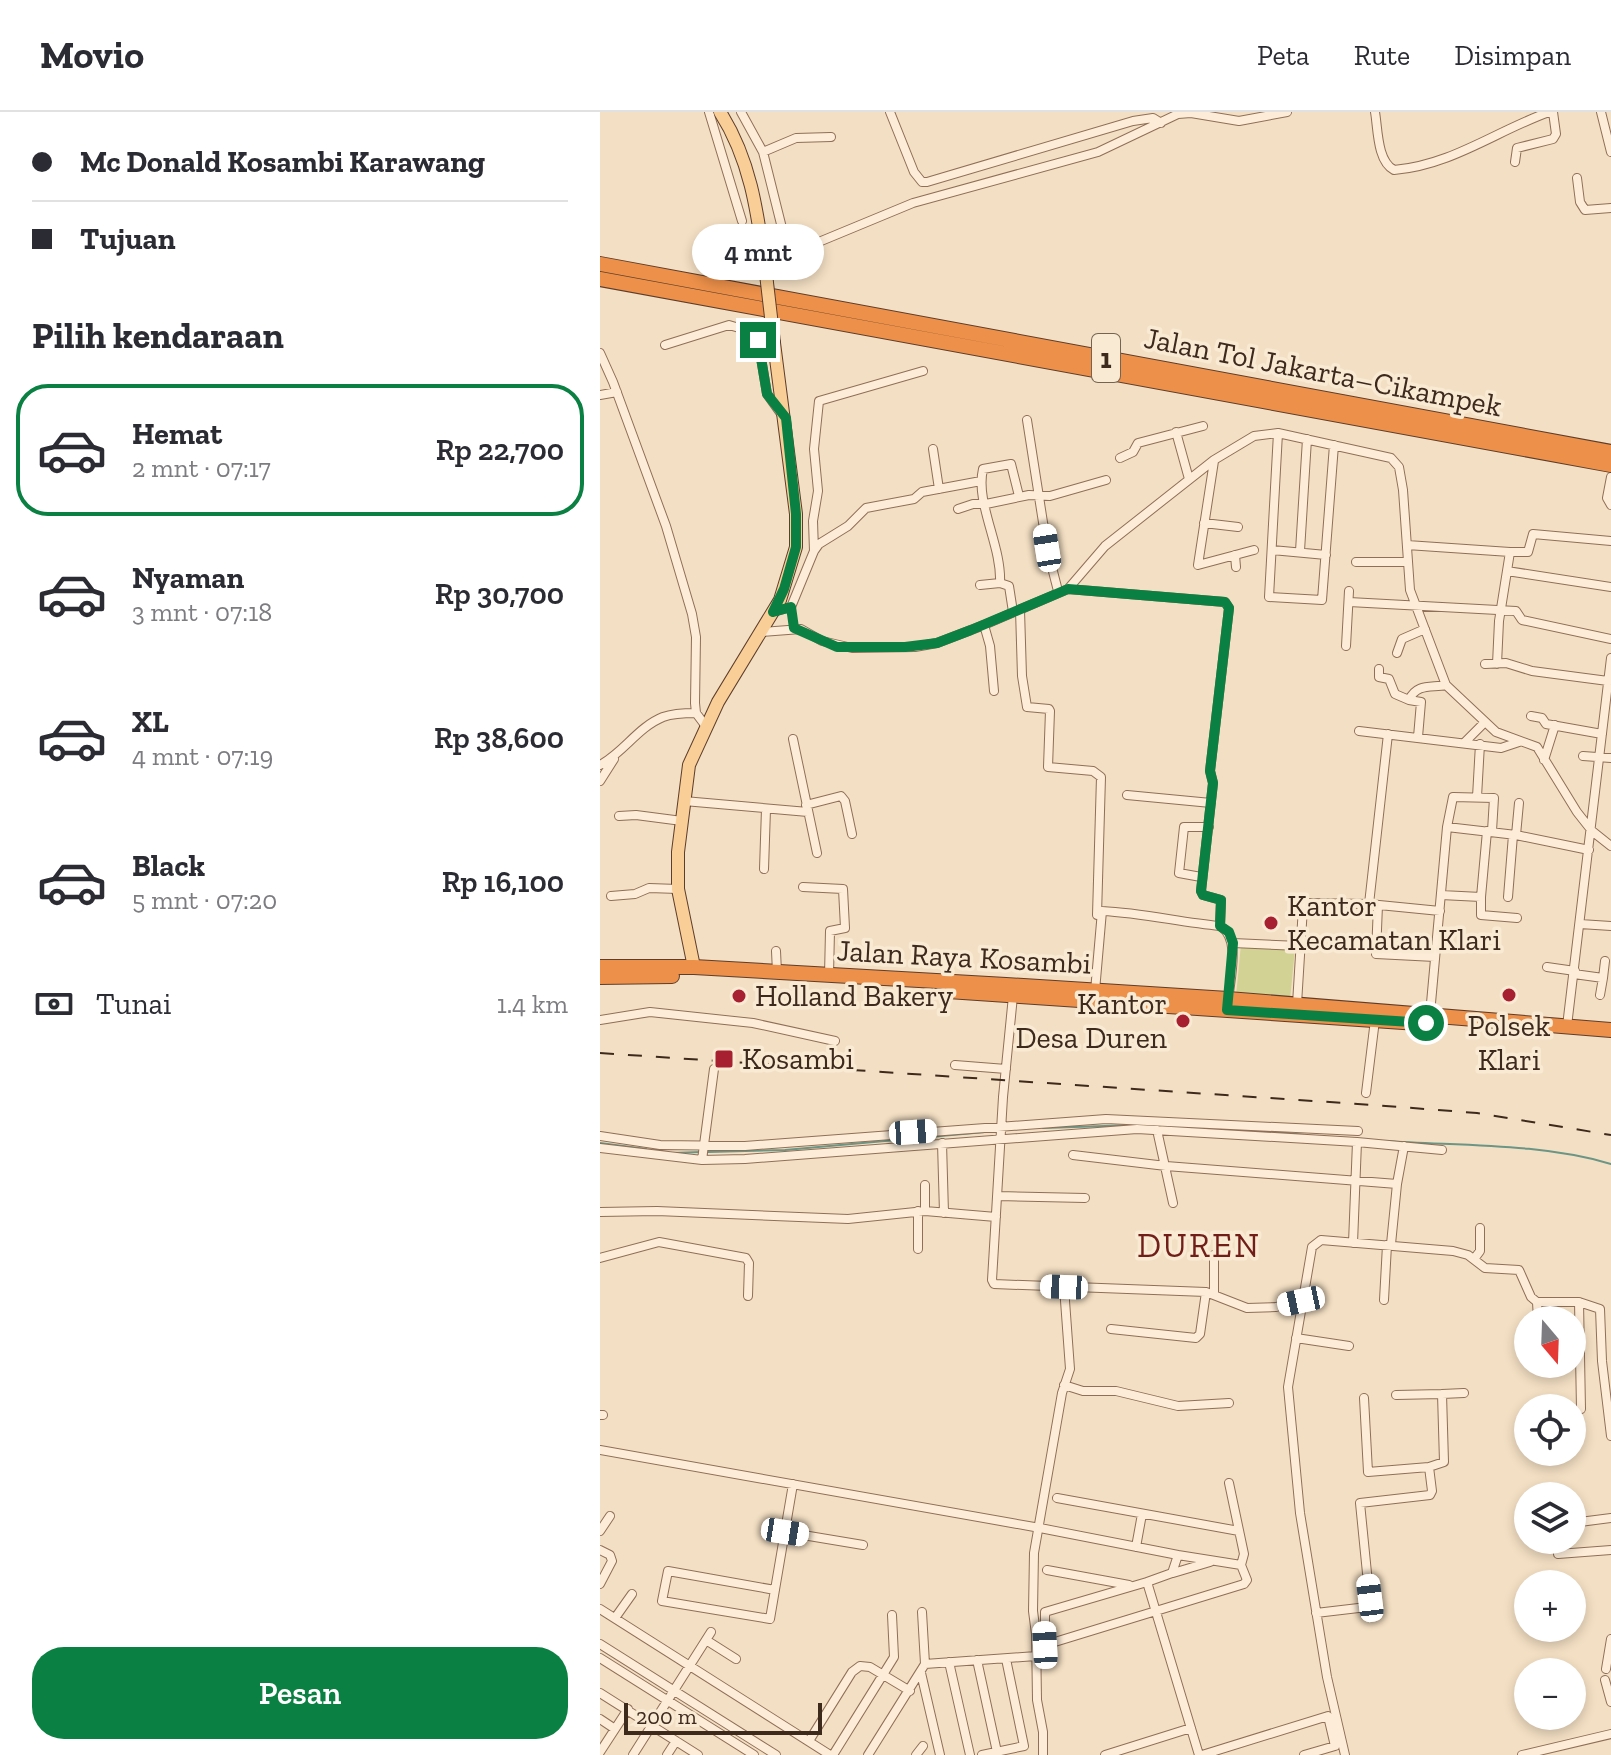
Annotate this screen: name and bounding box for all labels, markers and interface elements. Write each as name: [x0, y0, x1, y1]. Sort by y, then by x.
text: Movio: [40, 32, 144, 78]
text: Peta: [1257, 39, 1310, 72]
text: Rute: [1354, 39, 1410, 72]
text: Disimpan: [1454, 39, 1571, 72]
text: Mc Donald Kosambi Karawang: [80, 144, 485, 180]
text: Tujuan: [80, 221, 176, 257]
callout: 4 mnt: [692, 224, 824, 280]
text: 4 mnt: [724, 236, 792, 268]
text: Pilih kendaraan: [32, 314, 284, 357]
street label: Jalan Tol Jakarta–Cikampek: [1141, 320, 1505, 424]
route end: [740, 322, 776, 358]
road number: 1: [1092, 334, 1120, 382]
icon: car: [36, 414, 108, 486]
text: Hemat: [132, 416, 222, 452]
text: Rp 22,700: [436, 432, 564, 468]
text: 2 mnt · 07:17: [132, 452, 271, 484]
car: [1031, 522, 1063, 574]
icon: car: [36, 558, 108, 630]
text: Nyaman: [132, 560, 244, 596]
text: Rp 30,700: [435, 576, 564, 612]
text: 3 mnt · 07:18: [132, 596, 272, 628]
icon: car: [36, 702, 108, 774]
text: XL: [132, 704, 169, 740]
text: Rp 38,600: [434, 720, 564, 756]
text: 4 mnt · 07:19: [132, 740, 273, 772]
icon: car: [36, 846, 108, 918]
text: Black: [132, 848, 205, 884]
text: Rp 16,100: [442, 864, 564, 900]
text: 5 mnt · 07:20: [132, 884, 277, 916]
place label: Kantor Kecamatan Klari: [1287, 888, 1501, 958]
marker: Kantor Kecamatan Klari: [1262, 914, 1280, 932]
street label: Jalan Raya Kosambi: [836, 932, 1092, 982]
place label: Holland Bakery: [755, 978, 954, 1014]
icon: cash: [32, 982, 76, 1026]
text: Tunai: [96, 986, 172, 1022]
place label: Kantor Desa Duren: [1015, 986, 1167, 1056]
marker: Polsek Klari: [1500, 986, 1518, 1004]
marker: Holland Bakery: [730, 987, 748, 1005]
text: 1.4 km: [497, 988, 568, 1020]
route start: [1408, 1005, 1444, 1041]
place label: Polsek Klari: [1468, 1008, 1551, 1078]
marker: Kantor Desa Duren: [1174, 1012, 1192, 1030]
place label: Kosambi: [742, 1041, 854, 1077]
marker: Kosambi: [713, 1048, 735, 1070]
car: [888, 1118, 938, 1146]
district label: DUREN: [1137, 1225, 1261, 1266]
car: [1040, 1274, 1088, 1300]
car: [1275, 1284, 1327, 1318]
north arrow: [1514, 1306, 1586, 1378]
map controls: [1514, 1306, 1586, 1730]
button: locate: [1514, 1394, 1586, 1466]
button: layers: [1514, 1482, 1586, 1554]
car: [759, 1516, 811, 1548]
button: +: [1514, 1570, 1586, 1642]
car: [1355, 1573, 1385, 1623]
car: [1032, 1620, 1058, 1670]
button: Pesan: [32, 1647, 568, 1739]
button: −: [1514, 1658, 1586, 1730]
scale bar: [624, 1699, 822, 1735]
text: 200 m: [636, 1703, 697, 1730]

